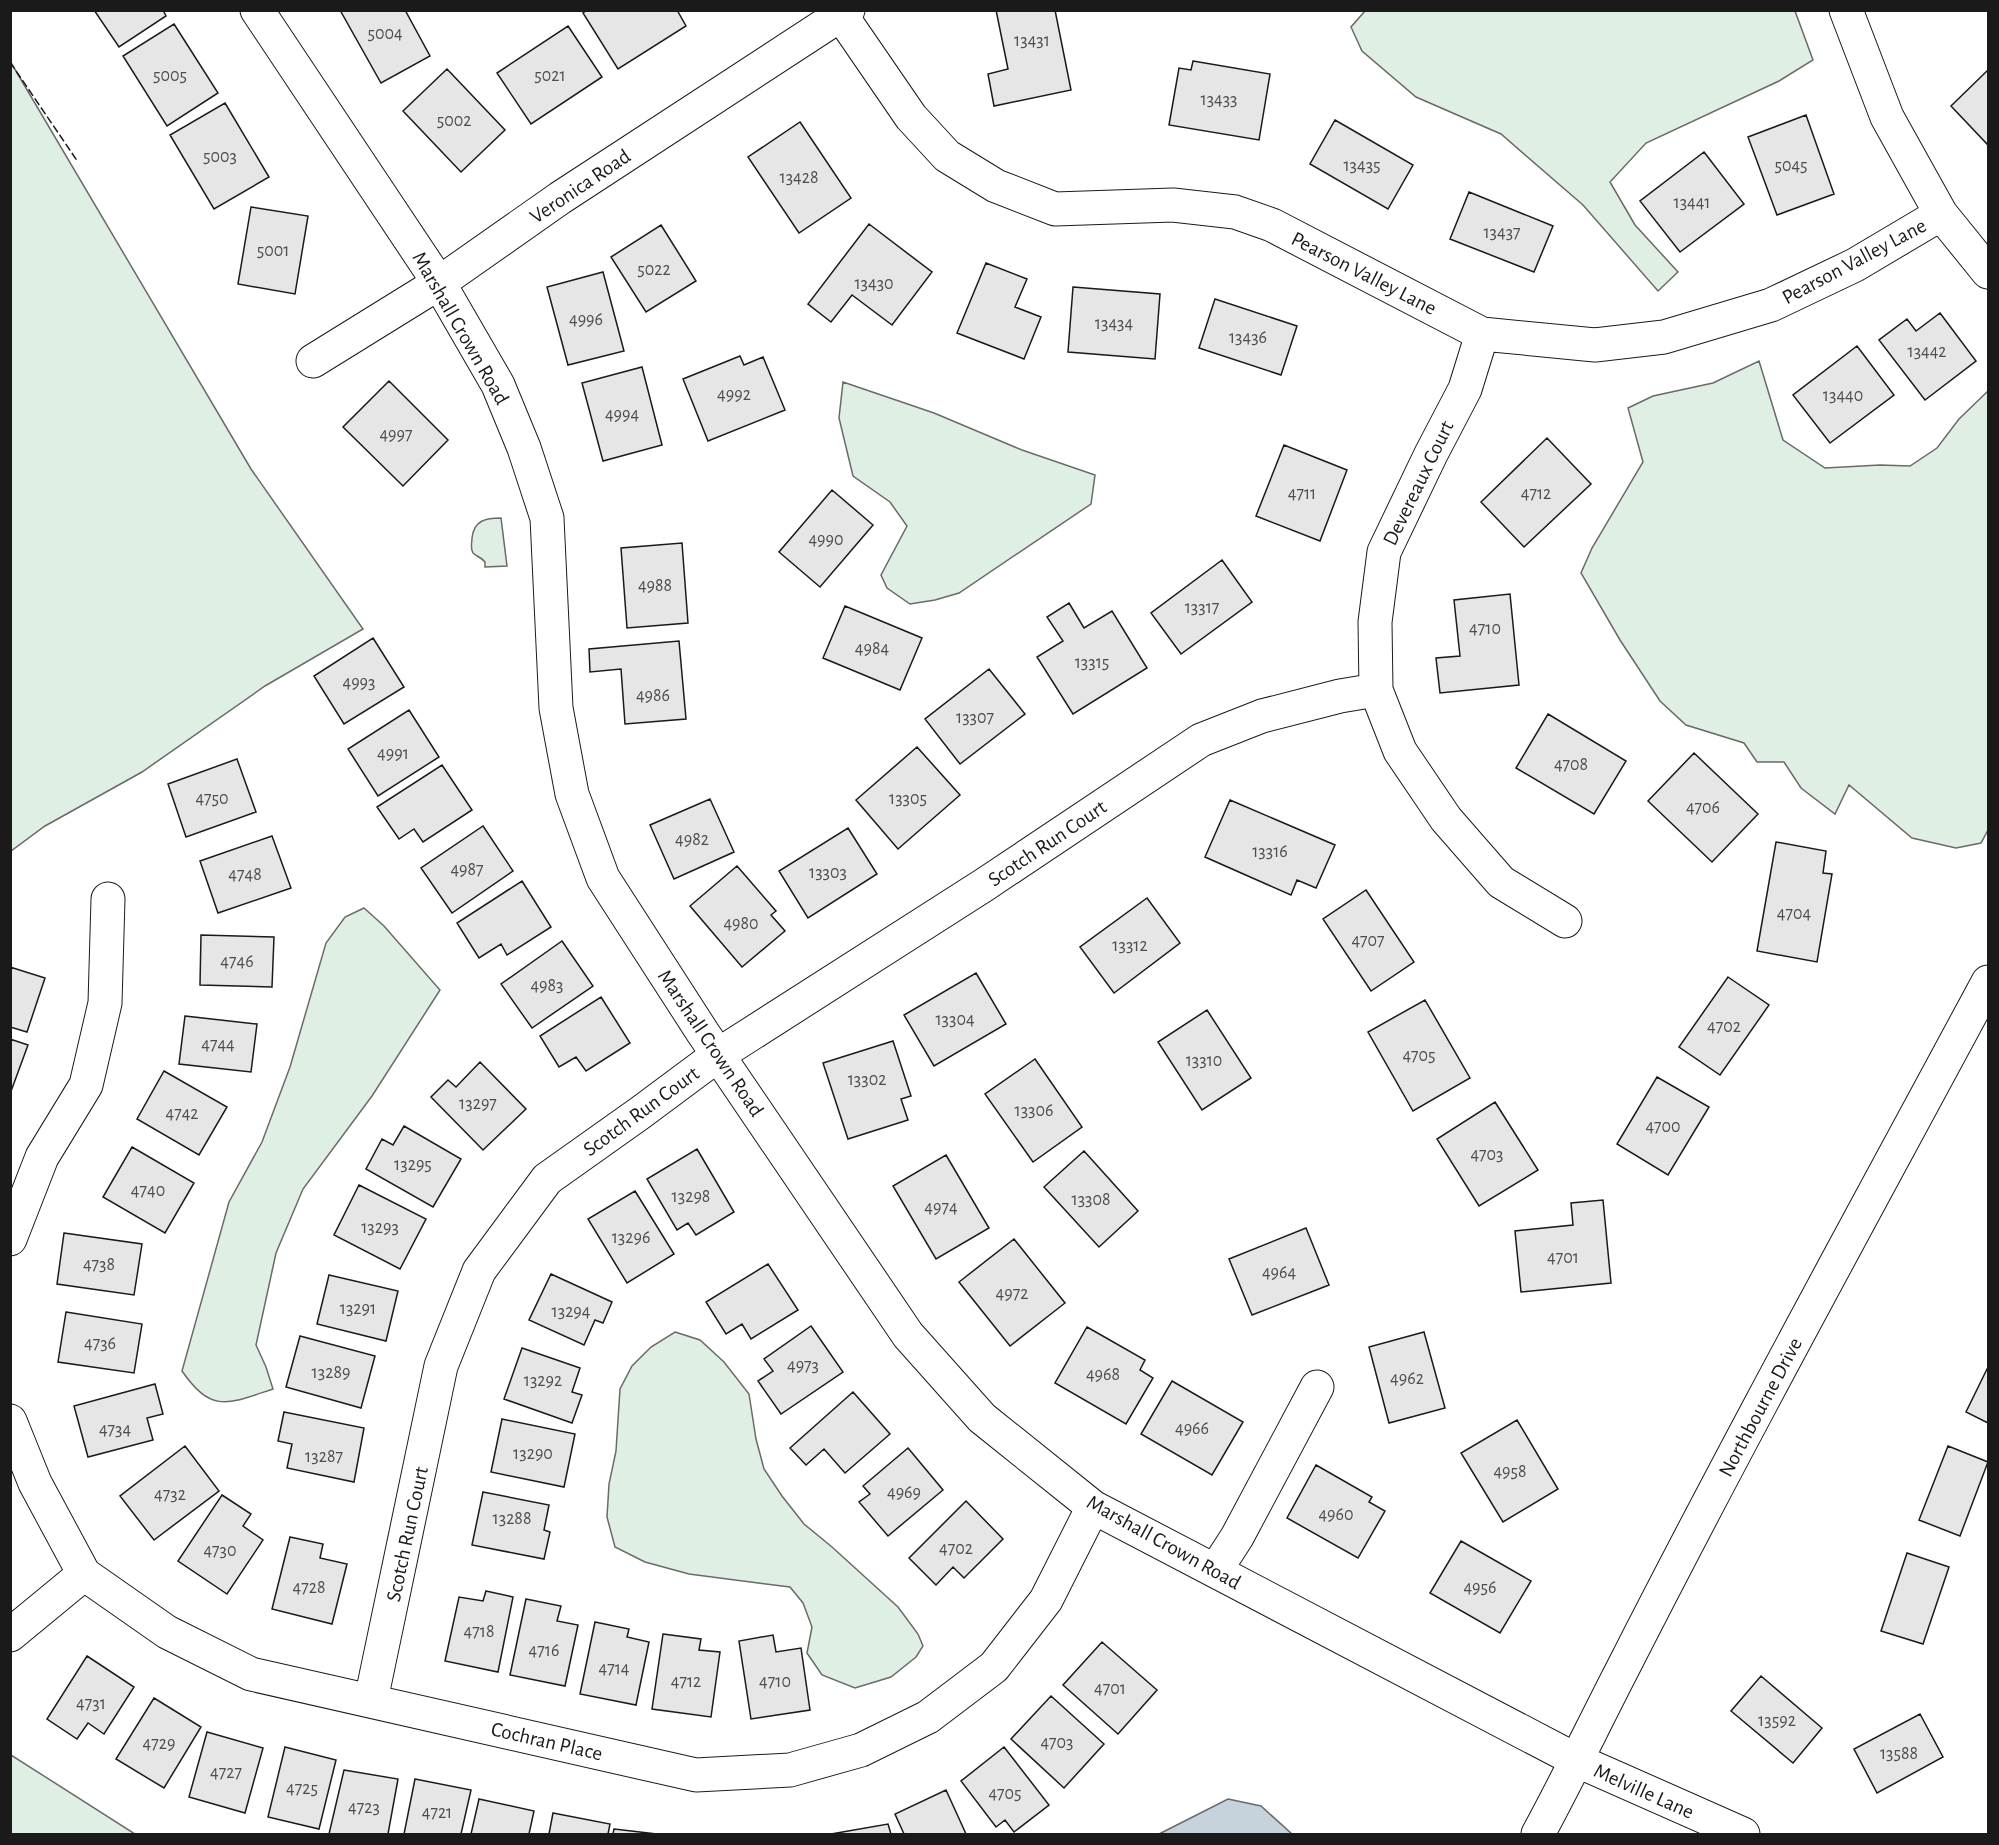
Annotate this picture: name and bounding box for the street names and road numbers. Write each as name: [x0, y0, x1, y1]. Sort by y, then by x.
street label: Veronica Road: [526, 145, 634, 228]
street label: Pearson Valley Lane: [1779, 215, 1930, 308]
street label: Pearson Valley Lane: [1288, 228, 1440, 319]
street label: Marshall Crown Road: [408, 248, 513, 408]
street label: Devereaux Court: [1379, 417, 1458, 549]
street label: Scotch Run Court: [984, 796, 1110, 891]
street label: Marshall Crown Road: [654, 966, 768, 1121]
street label: Scotch Run Court: [579, 1062, 703, 1160]
street label: Northbourne Drive: [1715, 1334, 1806, 1480]
street label: Scotch Run Court: [383, 1464, 432, 1604]
street label: Marshall Crown Road: [1083, 1491, 1244, 1593]
street label: Cochran Place: [489, 1718, 605, 1764]
street label: Melville Lane: [1591, 1760, 1697, 1823]

